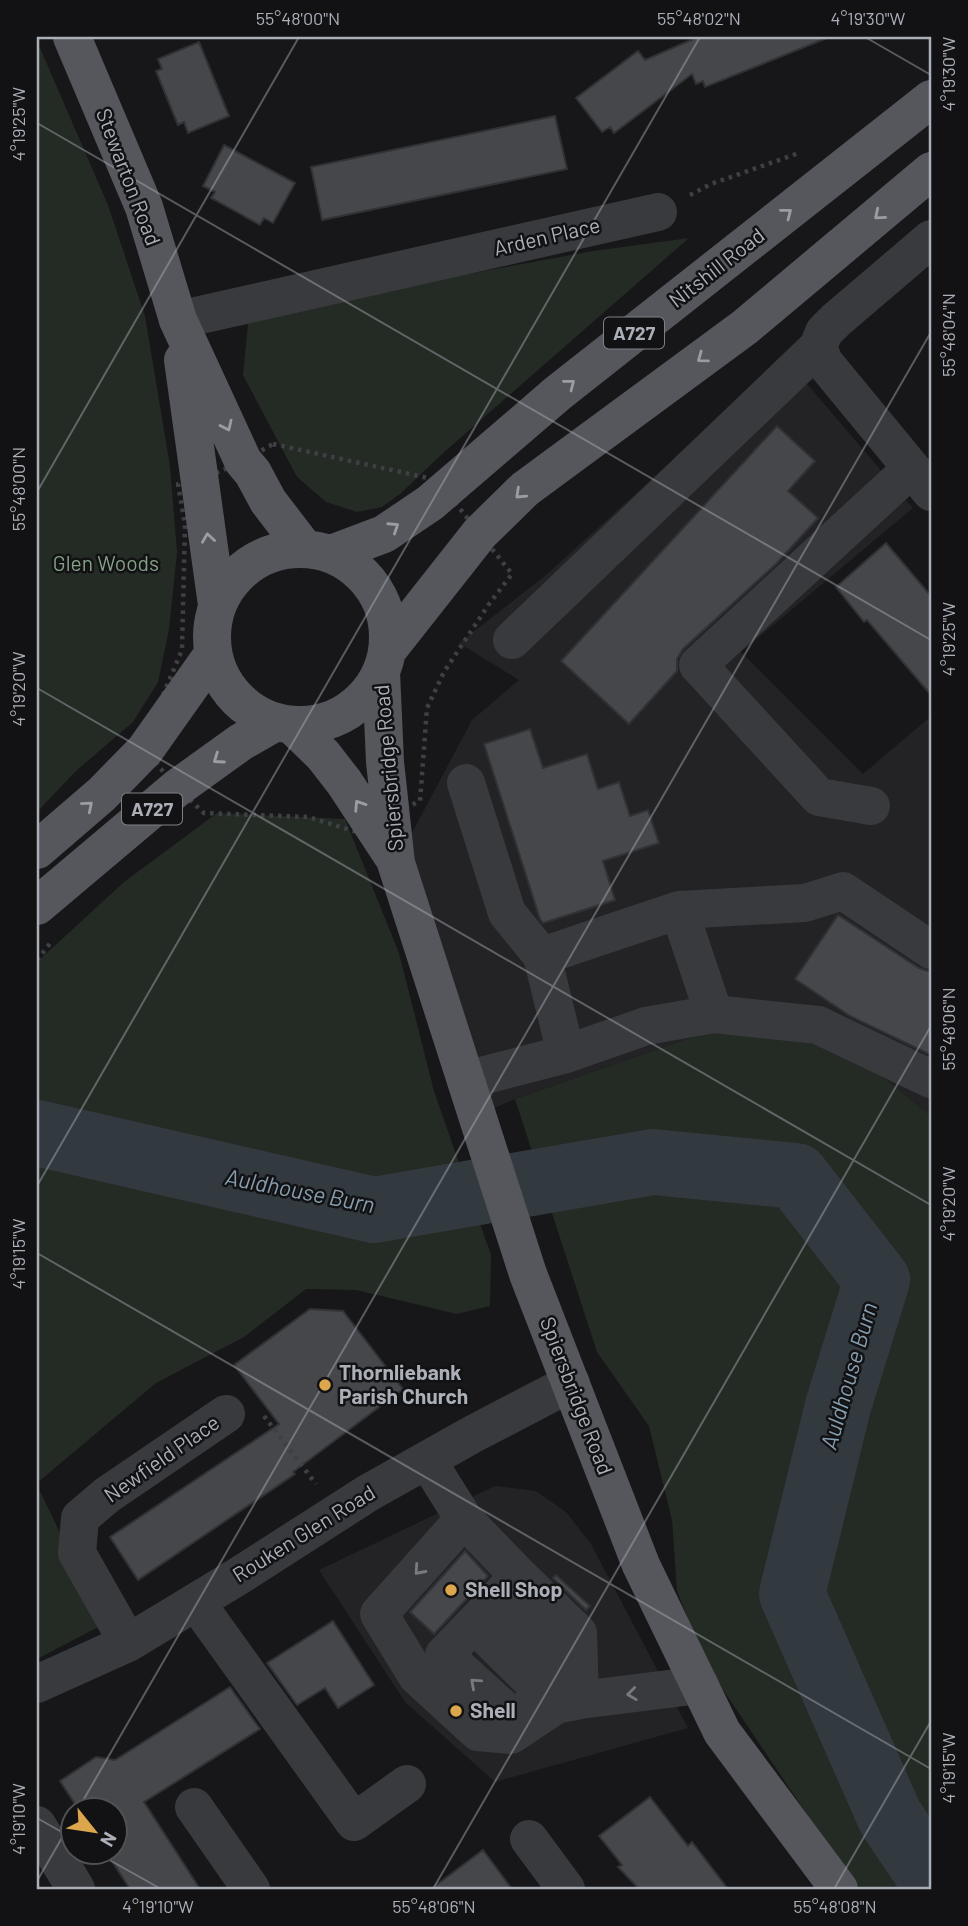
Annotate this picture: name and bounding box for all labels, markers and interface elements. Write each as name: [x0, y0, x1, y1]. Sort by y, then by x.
text: 55°48'00"N: [256, 7, 340, 29]
text: 55°48'02"N: [657, 7, 741, 29]
text: 4°19'30"W: [831, 7, 906, 29]
text: 4°19'30"W: [937, 36, 959, 111]
text: 4°19'25"W: [7, 87, 29, 161]
street label: Stewarton Road: [92, 104, 167, 249]
one-way arrow: [874, 207, 887, 219]
one-way arrow: [779, 208, 792, 221]
street label: Arden Place: [491, 211, 602, 260]
street label: Nitshill Road: [663, 222, 769, 312]
text: 55°48'04"N: [937, 293, 959, 377]
road number: A727: [604, 318, 664, 348]
one-way arrow: [697, 350, 710, 363]
one-way arrow: [562, 379, 574, 392]
one-way arrow: [219, 419, 233, 432]
text: 55°48'00"N: [7, 447, 29, 531]
one-way arrow: [515, 486, 528, 499]
one-way arrow: [386, 522, 399, 535]
one-way arrow: [200, 532, 215, 543]
park label: Glen Woods: [53, 550, 159, 575]
text: 4°19'25"W: [937, 602, 959, 676]
text: 4°19'20"W: [7, 651, 29, 727]
street label: Spiersbridge Road: [368, 684, 407, 852]
one-way arrow: [213, 751, 226, 763]
road number: A727: [122, 794, 182, 824]
one-way arrow: [354, 800, 367, 813]
one-way arrow: [81, 801, 93, 814]
text: 55°48'06"N: [937, 987, 959, 1071]
water label: Auldhouse Burn: [223, 1162, 377, 1218]
text: 4°19'20"W: [937, 1166, 959, 1242]
text: 4°19'15"W: [7, 1218, 29, 1289]
water label: Auldhouse Burn: [814, 1299, 882, 1452]
street label: Spiersbridge Road: [536, 1313, 619, 1478]
place label: Thornliebank Parish Church: [339, 1359, 468, 1408]
marker: Thornliebank Parish Church: [317, 1377, 333, 1393]
street label: Newfield Place: [99, 1409, 224, 1507]
street label: Rouken Glen Road: [227, 1479, 379, 1587]
one-way arrow: [415, 1562, 427, 1575]
place label: Shell Shop: [465, 1576, 562, 1601]
marker: Shell Shop: [443, 1582, 459, 1598]
one-way arrow: [470, 1679, 483, 1691]
one-way arrow: [626, 1686, 638, 1701]
place label: Shell: [470, 1697, 516, 1722]
marker: Shell: [448, 1703, 464, 1719]
text: 4°19'15"W: [937, 1732, 959, 1803]
text: 4°19'10"W: [7, 1783, 29, 1855]
north arrow: [60, 1797, 130, 1867]
text: N: [96, 1829, 122, 1851]
text: 4°19'10"W: [122, 1895, 194, 1917]
text: 55°48'06"N: [392, 1895, 476, 1917]
text: 55°48'08"N: [793, 1895, 877, 1917]

